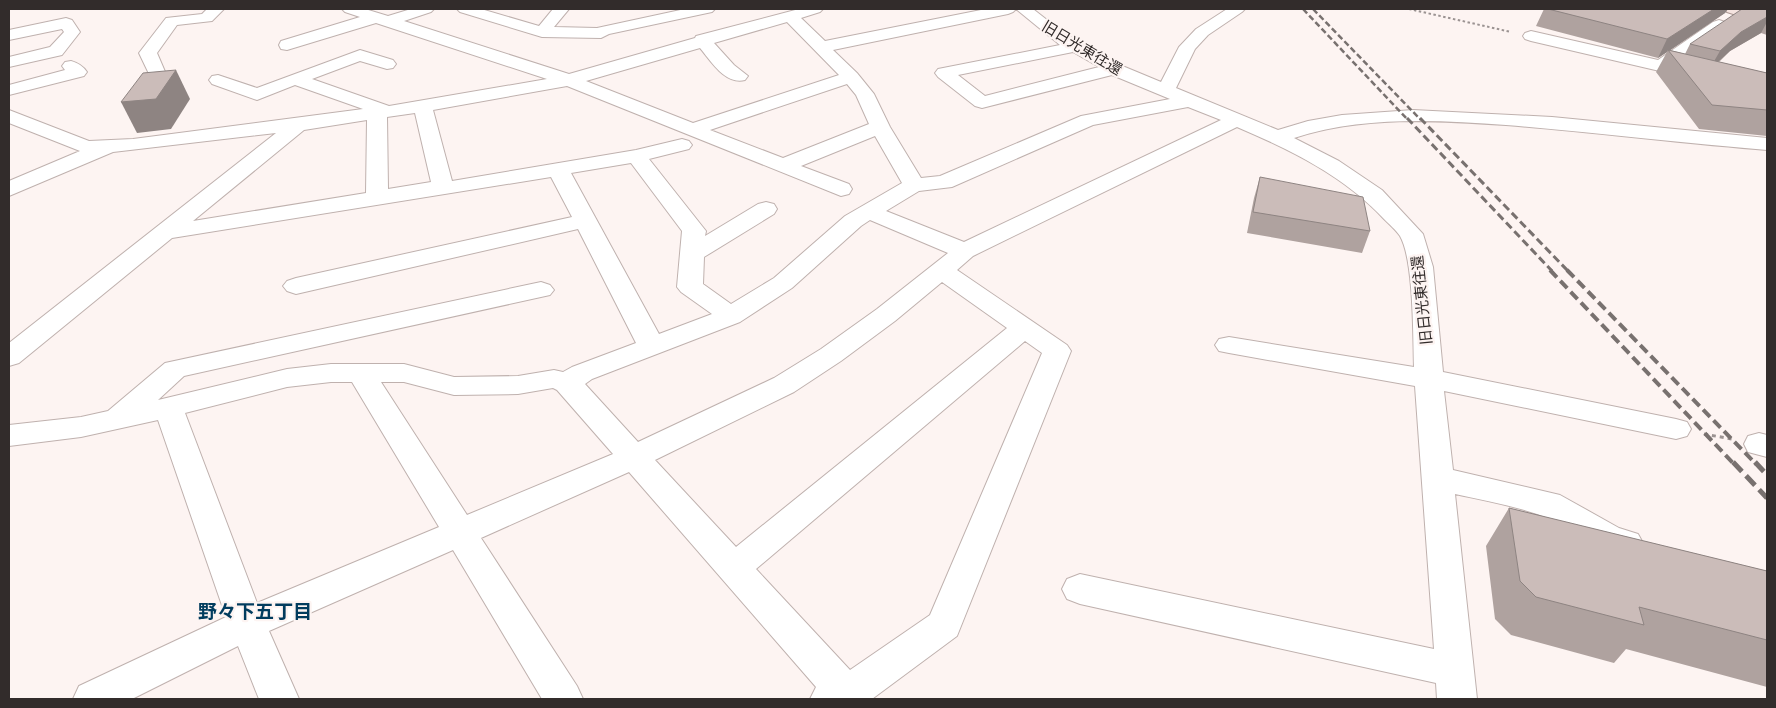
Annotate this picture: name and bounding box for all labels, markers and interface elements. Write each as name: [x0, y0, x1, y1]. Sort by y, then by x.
street label: 旧日光東往還: [1039, 17, 1125, 79]
street label: 旧日光東往還: [1408, 254, 1436, 346]
district label: 野々下五丁目: [198, 600, 312, 622]

